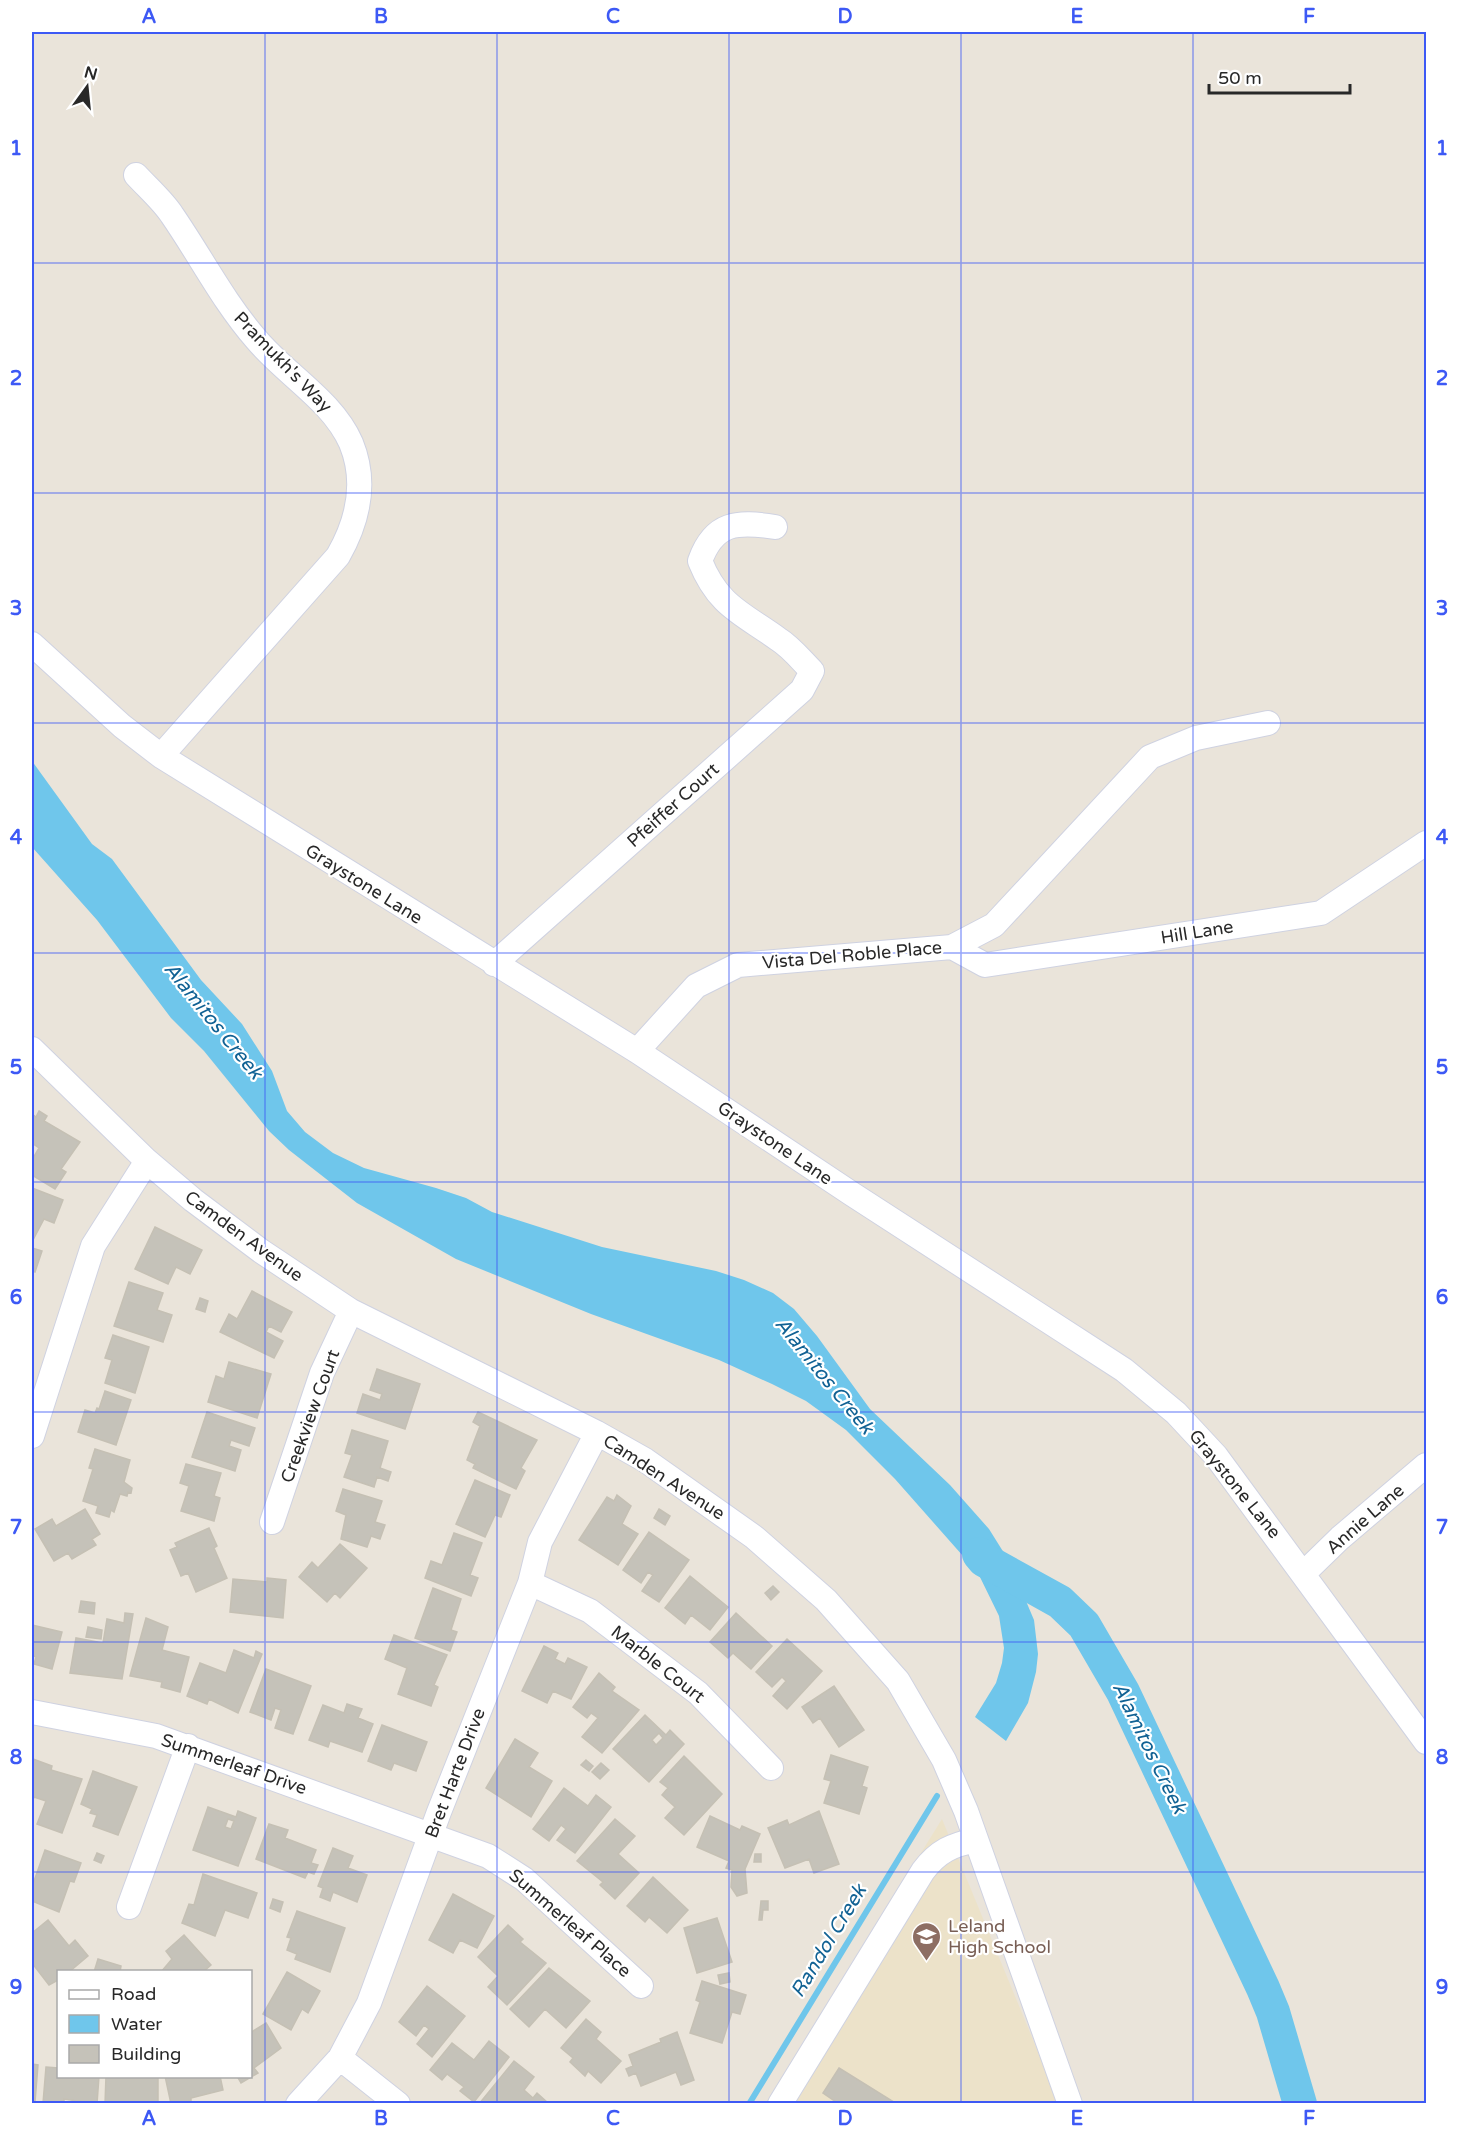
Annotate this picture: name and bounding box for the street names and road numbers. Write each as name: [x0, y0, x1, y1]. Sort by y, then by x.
street label: Pramukh's Way: [229, 307, 337, 417]
street label: Pfeiffer Court: [622, 758, 724, 852]
street label: Graystone Lane: [301, 839, 427, 929]
street label: Hill Lane: [1159, 915, 1235, 949]
street label: Vista Del Roble Place: [761, 936, 943, 974]
street label: Graystone Lane: [713, 1096, 837, 1190]
street label: Camden Avenue: [181, 1186, 307, 1286]
street label: Creekview Court: [276, 1346, 344, 1486]
street label: Graystone Lane: [1184, 1425, 1286, 1543]
street label: Camden Avenue: [599, 1429, 729, 1525]
street label: Annie Lane: [1321, 1479, 1409, 1559]
street label: Marble Court: [607, 1621, 709, 1708]
street label: Bret Harte Drive: [420, 1705, 490, 1841]
street label: Summerleaf Drive: [158, 1729, 310, 1799]
street label: Summerleaf Place: [505, 1864, 635, 1982]

